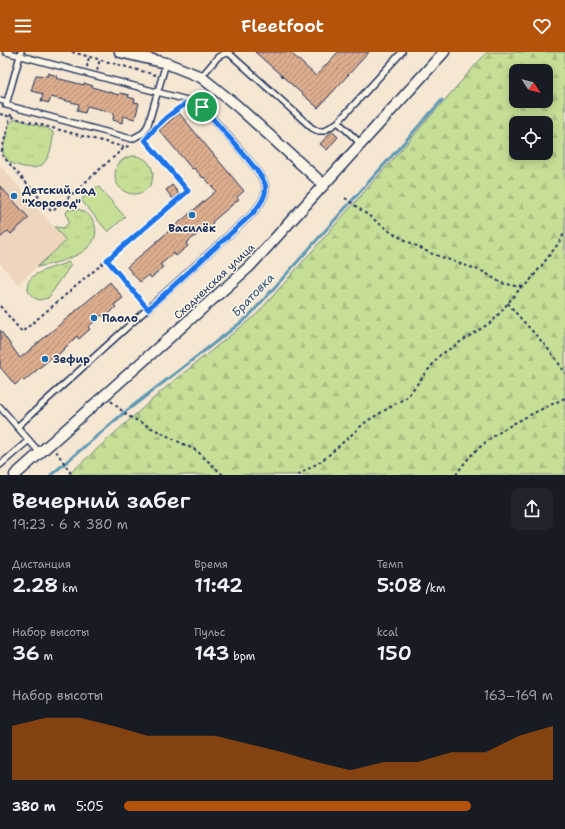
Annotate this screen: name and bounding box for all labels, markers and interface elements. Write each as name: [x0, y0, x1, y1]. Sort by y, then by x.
text: Fleetfoot: [241, 14, 324, 38]
icon: menu: [12, 15, 34, 37]
icon: heart: [531, 15, 553, 37]
north arrow: [509, 64, 553, 108]
map controls: [509, 64, 553, 160]
pin: [185, 90, 219, 124]
icon: arrive: [191, 96, 213, 118]
button: locate: [509, 116, 553, 160]
place label: Детский сад "Хоровод": [22, 183, 96, 211]
marker: Детский сад "Хоровод": [9, 191, 19, 201]
marker: Василёк: [187, 210, 197, 220]
place label: Василёк: [168, 221, 216, 236]
street label: Сходненская улица: [171, 240, 258, 323]
water label: Братовка: [228, 270, 278, 320]
place label: Паоло: [102, 311, 138, 326]
marker: Паоло: [89, 313, 99, 323]
place label: Зефир: [53, 352, 90, 367]
marker: Зефир: [40, 354, 50, 364]
text: Вечерний забег: [12, 486, 190, 515]
button: share: [511, 488, 553, 530]
text: 19:23 · 6 × 380 m: [12, 516, 128, 533]
text: Дистанция: [12, 557, 71, 572]
text: Время: [194, 557, 228, 572]
text: Темп: [377, 557, 403, 572]
text: 2.28: [12, 572, 58, 598]
text: 11:42: [194, 572, 243, 598]
text: 5:08: [377, 572, 422, 598]
text: km: [58, 581, 78, 596]
text: /km: [422, 581, 445, 596]
text: Набор высоты: [12, 625, 89, 640]
text: Пульс: [194, 625, 225, 640]
text: kcal: [377, 625, 398, 640]
text: 36: [12, 640, 40, 666]
text: 143: [194, 640, 229, 666]
text: 150: [377, 640, 412, 666]
text: m: [40, 649, 53, 664]
text: bpm: [229, 649, 255, 664]
text: Набор высоты: [12, 687, 103, 704]
text: 163–169 m: [484, 687, 553, 704]
text: 380 m: [12, 798, 55, 815]
text: 5:05: [76, 798, 104, 815]

